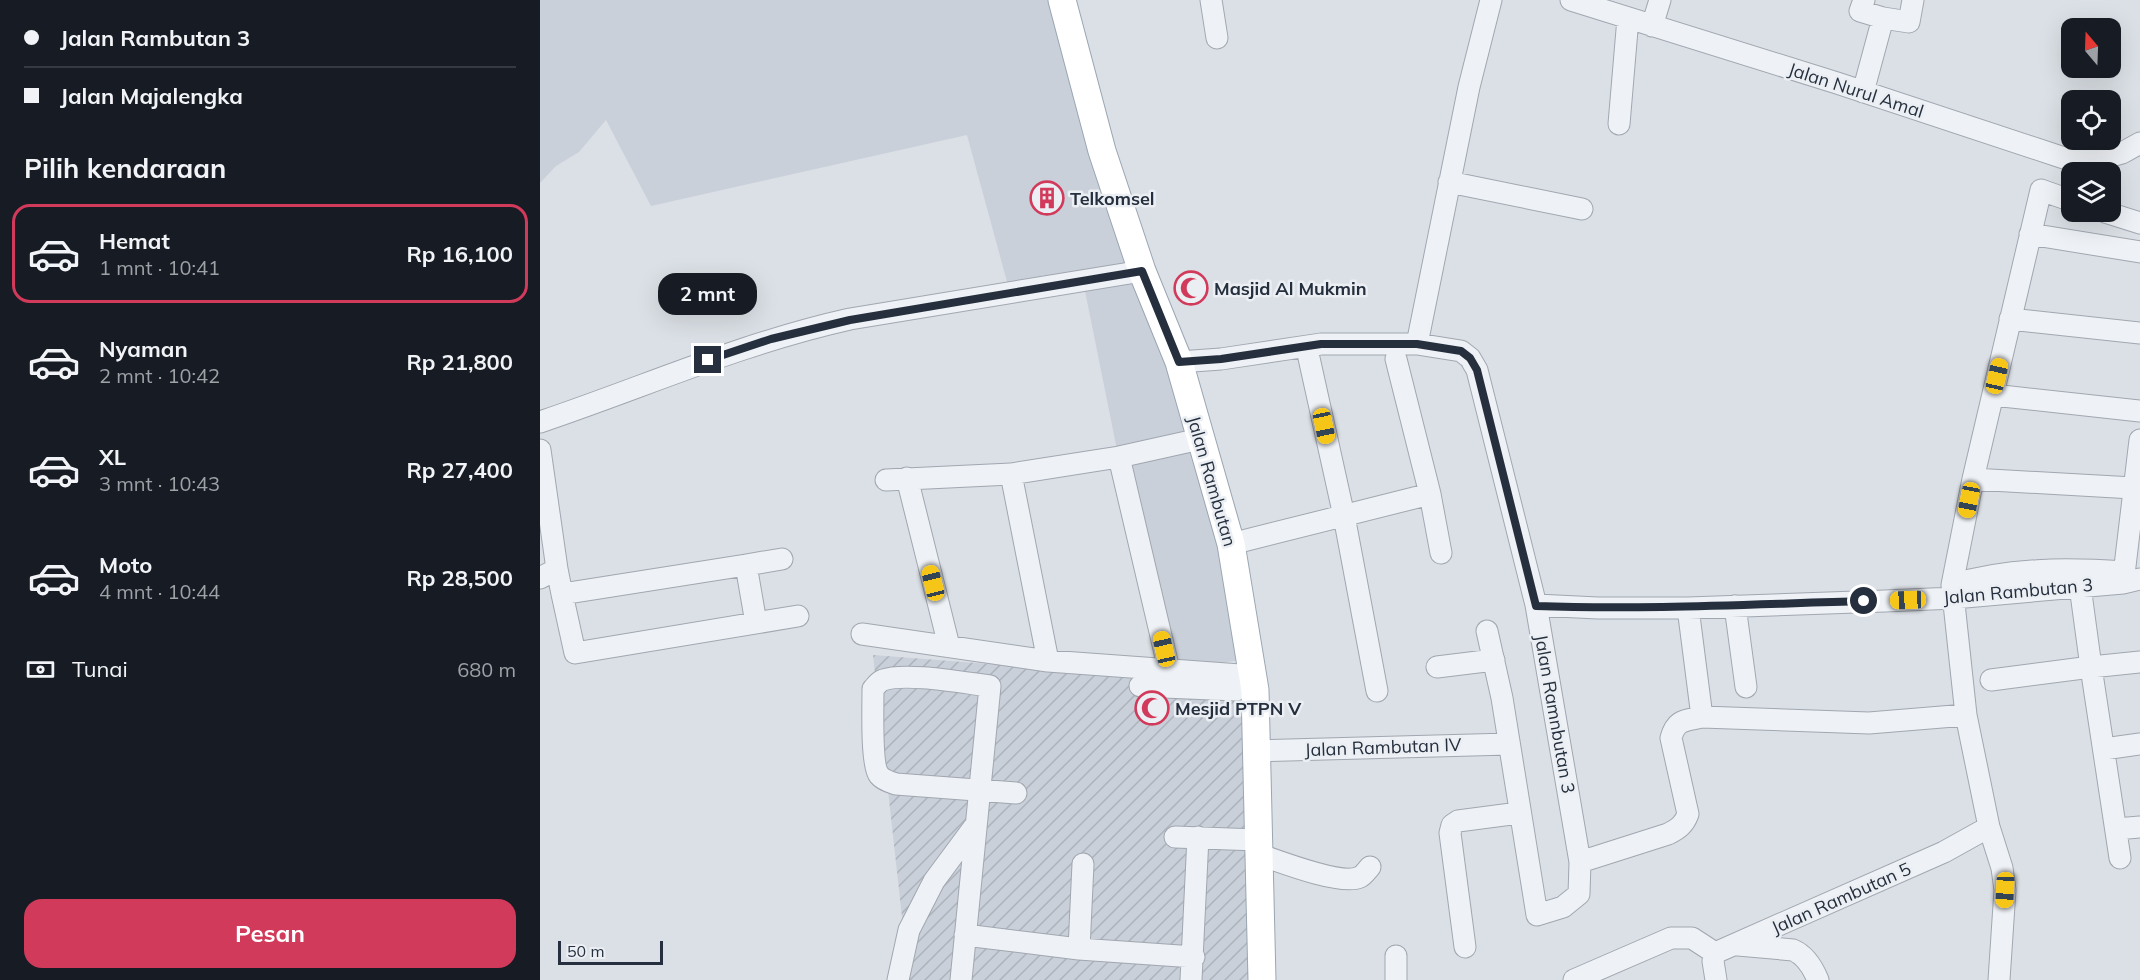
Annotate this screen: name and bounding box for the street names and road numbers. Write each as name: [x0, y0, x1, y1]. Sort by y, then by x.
street label: Jalan Nurul Amal: [1785, 57, 1927, 123]
street label: Jalan Rambutan: [1182, 413, 1242, 549]
street label: Jalan Rambutan 3: [1942, 573, 2094, 609]
street label: Jalan Ramnbutan 3: [1530, 633, 1580, 795]
street label: Jalan Rambutan IV: [1304, 733, 1462, 761]
street label: Jalan Rambutan 5: [1768, 857, 1915, 939]

